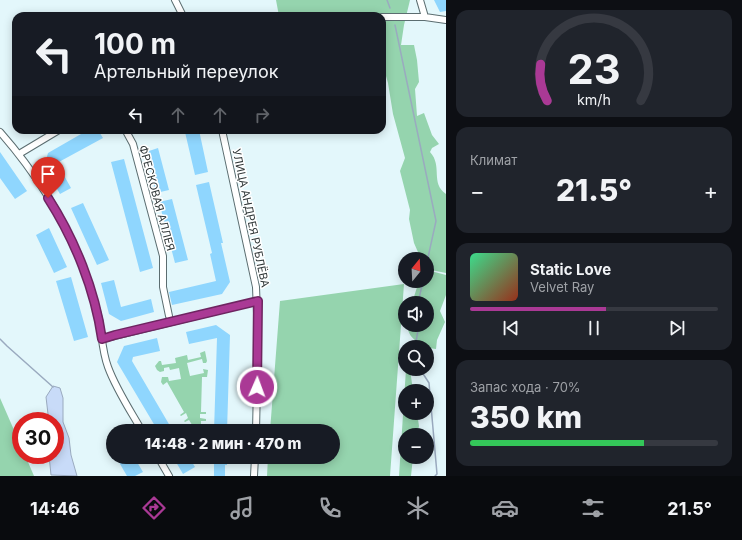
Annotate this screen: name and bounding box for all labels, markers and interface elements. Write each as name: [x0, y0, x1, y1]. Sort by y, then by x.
text: 100 m: [94, 27, 176, 61]
icon: left: [28, 28, 80, 80]
text: 23: [567, 44, 621, 94]
text: Артельный переулок: [94, 61, 278, 82]
text: km/h: [577, 91, 611, 108]
icon: left: [125, 104, 147, 126]
icon: ahead: [167, 104, 189, 126]
icon: ahead: [209, 104, 231, 126]
icon: right: [251, 104, 273, 126]
street label: ФРЕСКОВАЯ АЛЛЕЯ: [136, 144, 178, 252]
street label: УЛИЦА АНДРЕЯ РУБЛЁВА: [229, 147, 273, 289]
text: Климат: [470, 152, 517, 168]
pin: [31, 157, 65, 198]
icon: arrive: [37, 163, 59, 185]
text: 21.5°: [556, 172, 632, 208]
text: −: [470, 178, 485, 204]
text: +: [703, 178, 718, 204]
north arrow: [398, 252, 434, 288]
map controls: [398, 252, 434, 464]
text: Static Love: [530, 260, 611, 279]
text: Velvet Ray: [530, 279, 594, 295]
button: sound: [398, 296, 434, 332]
icon: previous: [500, 317, 522, 339]
icon: pause: [583, 317, 605, 339]
icon: next: [666, 317, 688, 339]
button: search: [398, 340, 434, 376]
position arrow: [236, 366, 278, 408]
text: Запас хода · 70%: [470, 379, 581, 395]
button: +: [398, 384, 434, 420]
text: 350 km: [470, 399, 582, 435]
speed limit sign: 30: [12, 412, 64, 464]
button: −: [398, 428, 434, 464]
text: 14:48 · 2 мин · 470 m: [144, 434, 302, 453]
icon: directions: [140, 494, 168, 522]
icon: music: [228, 494, 256, 522]
icon: phone: [316, 494, 344, 522]
icon: climate: [404, 494, 432, 522]
icon: car: [491, 494, 519, 522]
icon: filters: [579, 494, 607, 522]
text: 14:46: [30, 498, 80, 519]
text: 21.5°: [667, 498, 712, 519]

